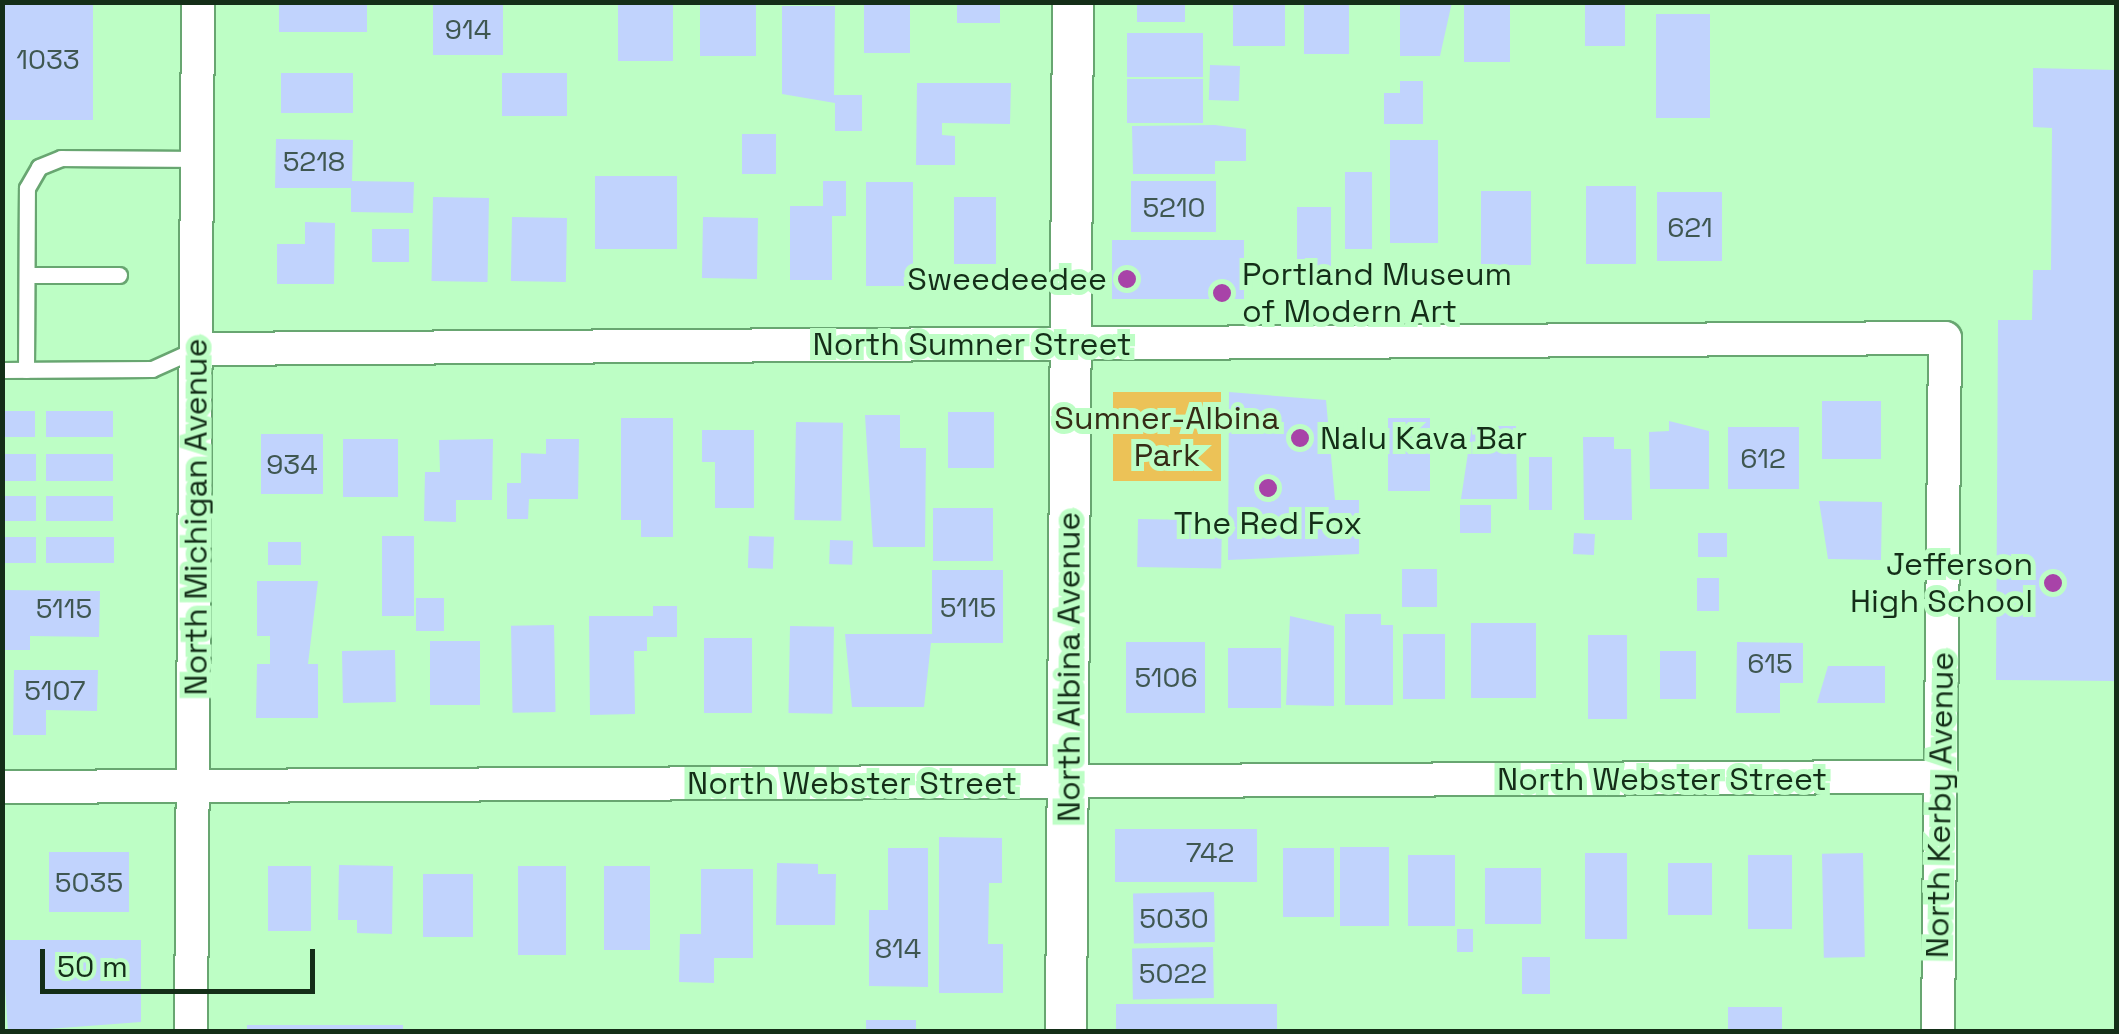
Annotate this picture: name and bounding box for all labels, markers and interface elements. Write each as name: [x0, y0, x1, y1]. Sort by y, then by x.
house number: 914: [445, 12, 491, 46]
house number: 1033: [16, 42, 80, 76]
house number: 5218: [283, 144, 345, 178]
house number: 5210: [1142, 190, 1206, 224]
house number: 621: [1667, 210, 1713, 244]
place label: Portland Museum of Modern Art: [1242, 256, 1512, 331]
place label: Sweedeedee: [907, 260, 1107, 298]
marker: Sweedeedee: [1116, 268, 1138, 290]
marker: Portland Museum of Modern Art: [1211, 282, 1233, 304]
street label: North Sumner Street: [812, 325, 1132, 363]
street label: North Michigan Avenue: [177, 338, 215, 696]
park label: Sumner-Albina Park: [1054, 400, 1280, 475]
place label: Nalu Kava Bar: [1320, 419, 1527, 457]
marker: Nalu Kava Bar: [1289, 427, 1311, 449]
house number: 612: [1740, 441, 1786, 475]
house number: 934: [266, 447, 318, 481]
marker: The Red Fox: [1257, 477, 1279, 499]
place label: The Red Fox: [1174, 504, 1362, 542]
street label: North Albina Avenue: [1050, 511, 1088, 823]
place label: Jefferson High School: [1850, 546, 2033, 621]
marker: Jefferson High School: [2042, 572, 2064, 594]
house number: 5115: [940, 590, 996, 624]
house number: 5115: [36, 591, 92, 625]
house number: 615: [1747, 646, 1793, 680]
street label: North Kerby Avenue: [1918, 651, 1962, 959]
house number: 5106: [1134, 660, 1198, 694]
house number: 5107: [24, 673, 86, 707]
street label: North Webster Street: [1497, 760, 1827, 798]
street label: North Webster Street: [687, 764, 1017, 802]
house number: 742: [1186, 835, 1234, 869]
house number: 5035: [55, 865, 123, 899]
house number: 5030: [1139, 901, 1209, 935]
scale bar: [45, 929, 320, 991]
house number: 814: [875, 931, 921, 965]
text: 50 m: [57, 947, 128, 986]
house number: 5022: [1139, 956, 1207, 990]

